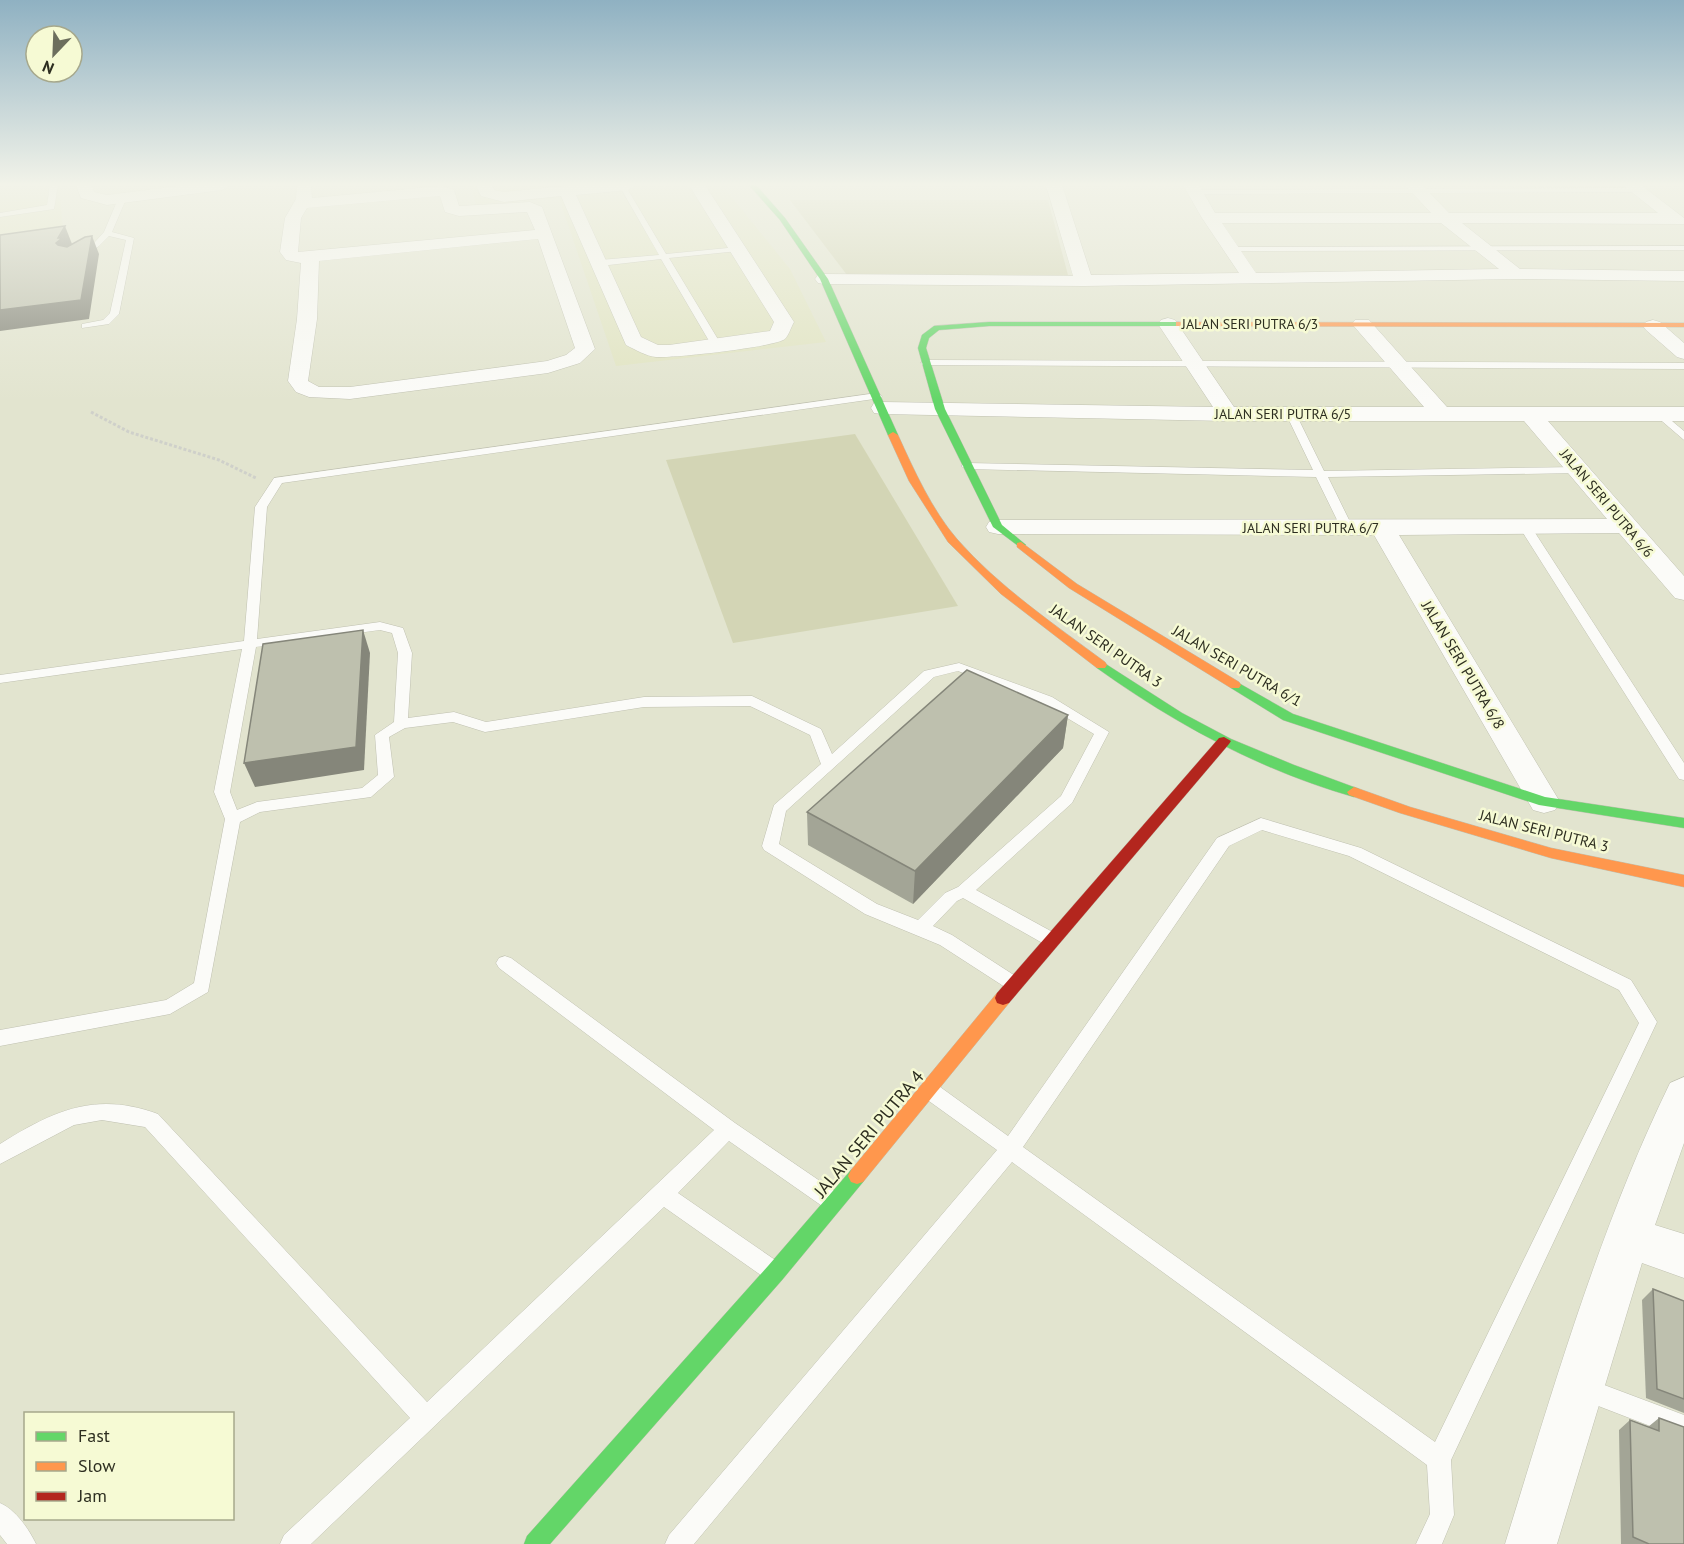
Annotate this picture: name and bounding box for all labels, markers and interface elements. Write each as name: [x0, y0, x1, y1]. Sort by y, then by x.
north arrow: [24, 24, 84, 84]
text: N: [39, 57, 57, 79]
street label: JALAN SERI PUTRA 6/3: [1181, 315, 1318, 333]
street label: JALAN SERI PUTRA 6/5: [1214, 405, 1351, 423]
street label: JALAN SERI PUTRA 6/6: [1556, 444, 1658, 561]
street label: JALAN SERI PUTRA 6/7: [1242, 519, 1379, 537]
street label: JALAN SERI PUTRA 6/8: [1417, 596, 1509, 732]
street label: JALAN SERI PUTRA 3: [1046, 599, 1166, 691]
street label: JALAN SERI PUTRA 6/1: [1168, 620, 1305, 710]
street label: JALAN SERI PUTRA 3: [1477, 805, 1611, 856]
street label: JALAN SERI PUTRA 4: [808, 1065, 929, 1203]
legend: [24, 1412, 234, 1520]
text: Fast: [78, 1424, 110, 1447]
text: Slow: [78, 1454, 116, 1477]
text: Jam: [77, 1484, 107, 1507]

